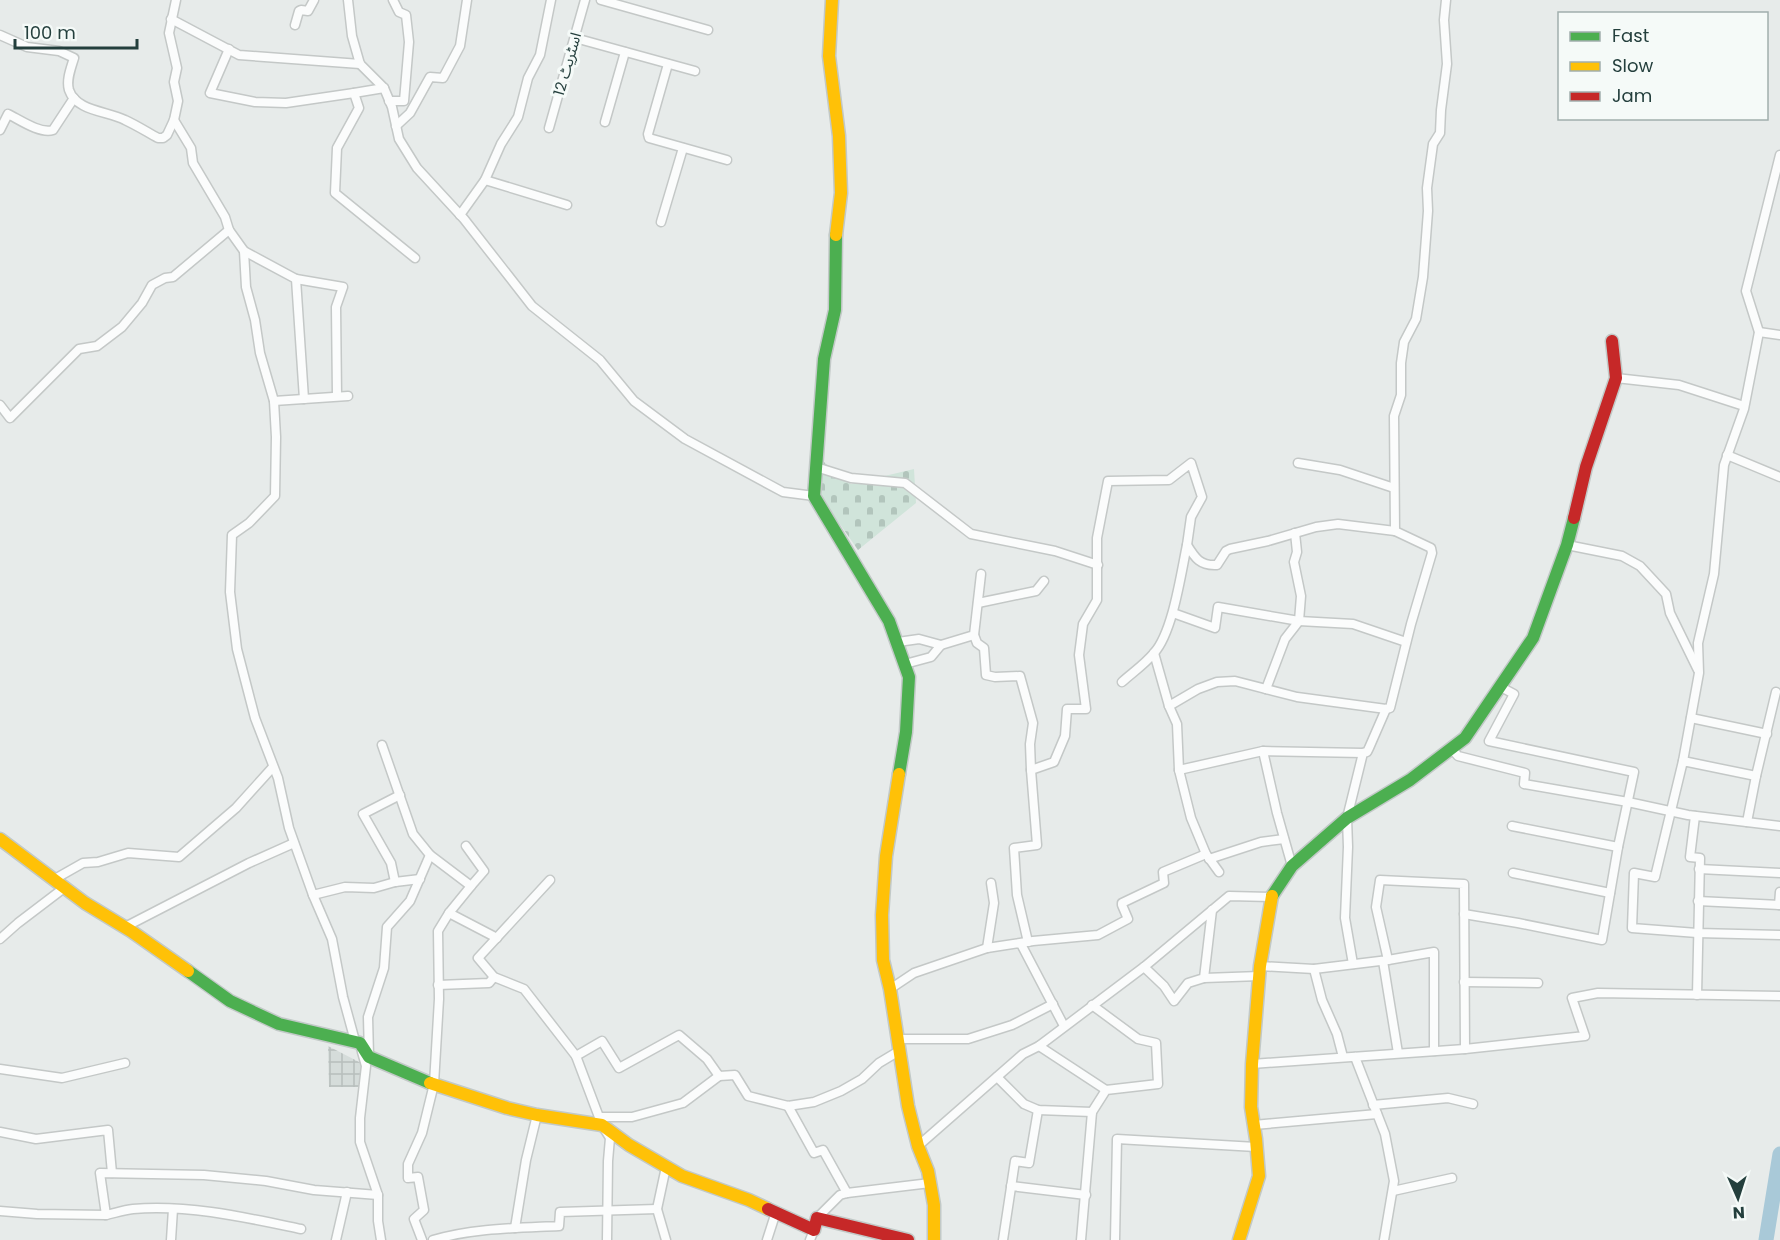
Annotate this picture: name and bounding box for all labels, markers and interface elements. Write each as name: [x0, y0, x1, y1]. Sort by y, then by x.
scale bar: [15, 12, 136, 50]
legend: [1558, 12, 1768, 120]
text: 100 m: [24, 20, 76, 45]
text: Fast: [1612, 23, 1649, 48]
street label: اسٹریٹ 12: [548, 30, 586, 98]
text: Slow: [1612, 53, 1654, 78]
text: Jam: [1612, 83, 1652, 108]
north arrow: [1708, 1168, 1768, 1228]
text: N: [1732, 1201, 1745, 1224]

